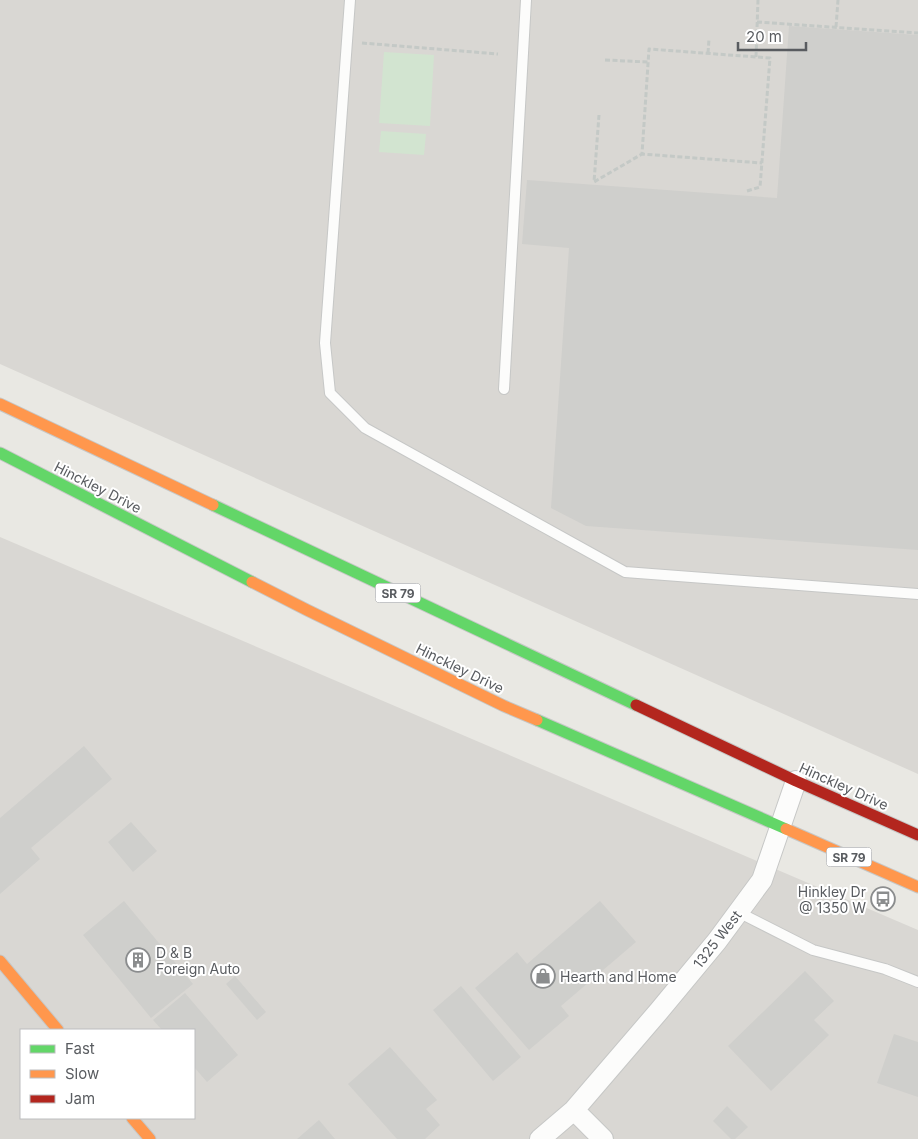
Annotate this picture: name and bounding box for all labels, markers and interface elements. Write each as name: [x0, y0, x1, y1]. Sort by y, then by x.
scale bar: [738, 20, 806, 52]
text: 20 m: [746, 27, 782, 46]
street label: Hinckley Drive: [52, 458, 144, 516]
road number: SR 79: [376, 584, 420, 602]
street label: Hinckley Drive: [413, 639, 507, 697]
street label: Hinckley Drive: [797, 759, 891, 813]
road number: SR 79: [826, 848, 872, 866]
place label: Hinkley Dr @ 1350 W: [798, 883, 866, 916]
bus stop icon: Hinkley Dr @ 1350 W: [870, 886, 896, 912]
street label: 1325 West: [689, 906, 745, 971]
place label: D & B Foreign Auto: [156, 944, 240, 977]
building icon: D & B Foreign Auto: [125, 947, 151, 973]
shop icon: Hearth and Home: [530, 963, 556, 989]
place label: Hearth and Home: [560, 968, 677, 985]
legend: [20, 1029, 195, 1119]
text: Fast: [65, 1039, 95, 1058]
text: Slow: [65, 1064, 99, 1083]
text: Jam: [65, 1089, 95, 1108]

